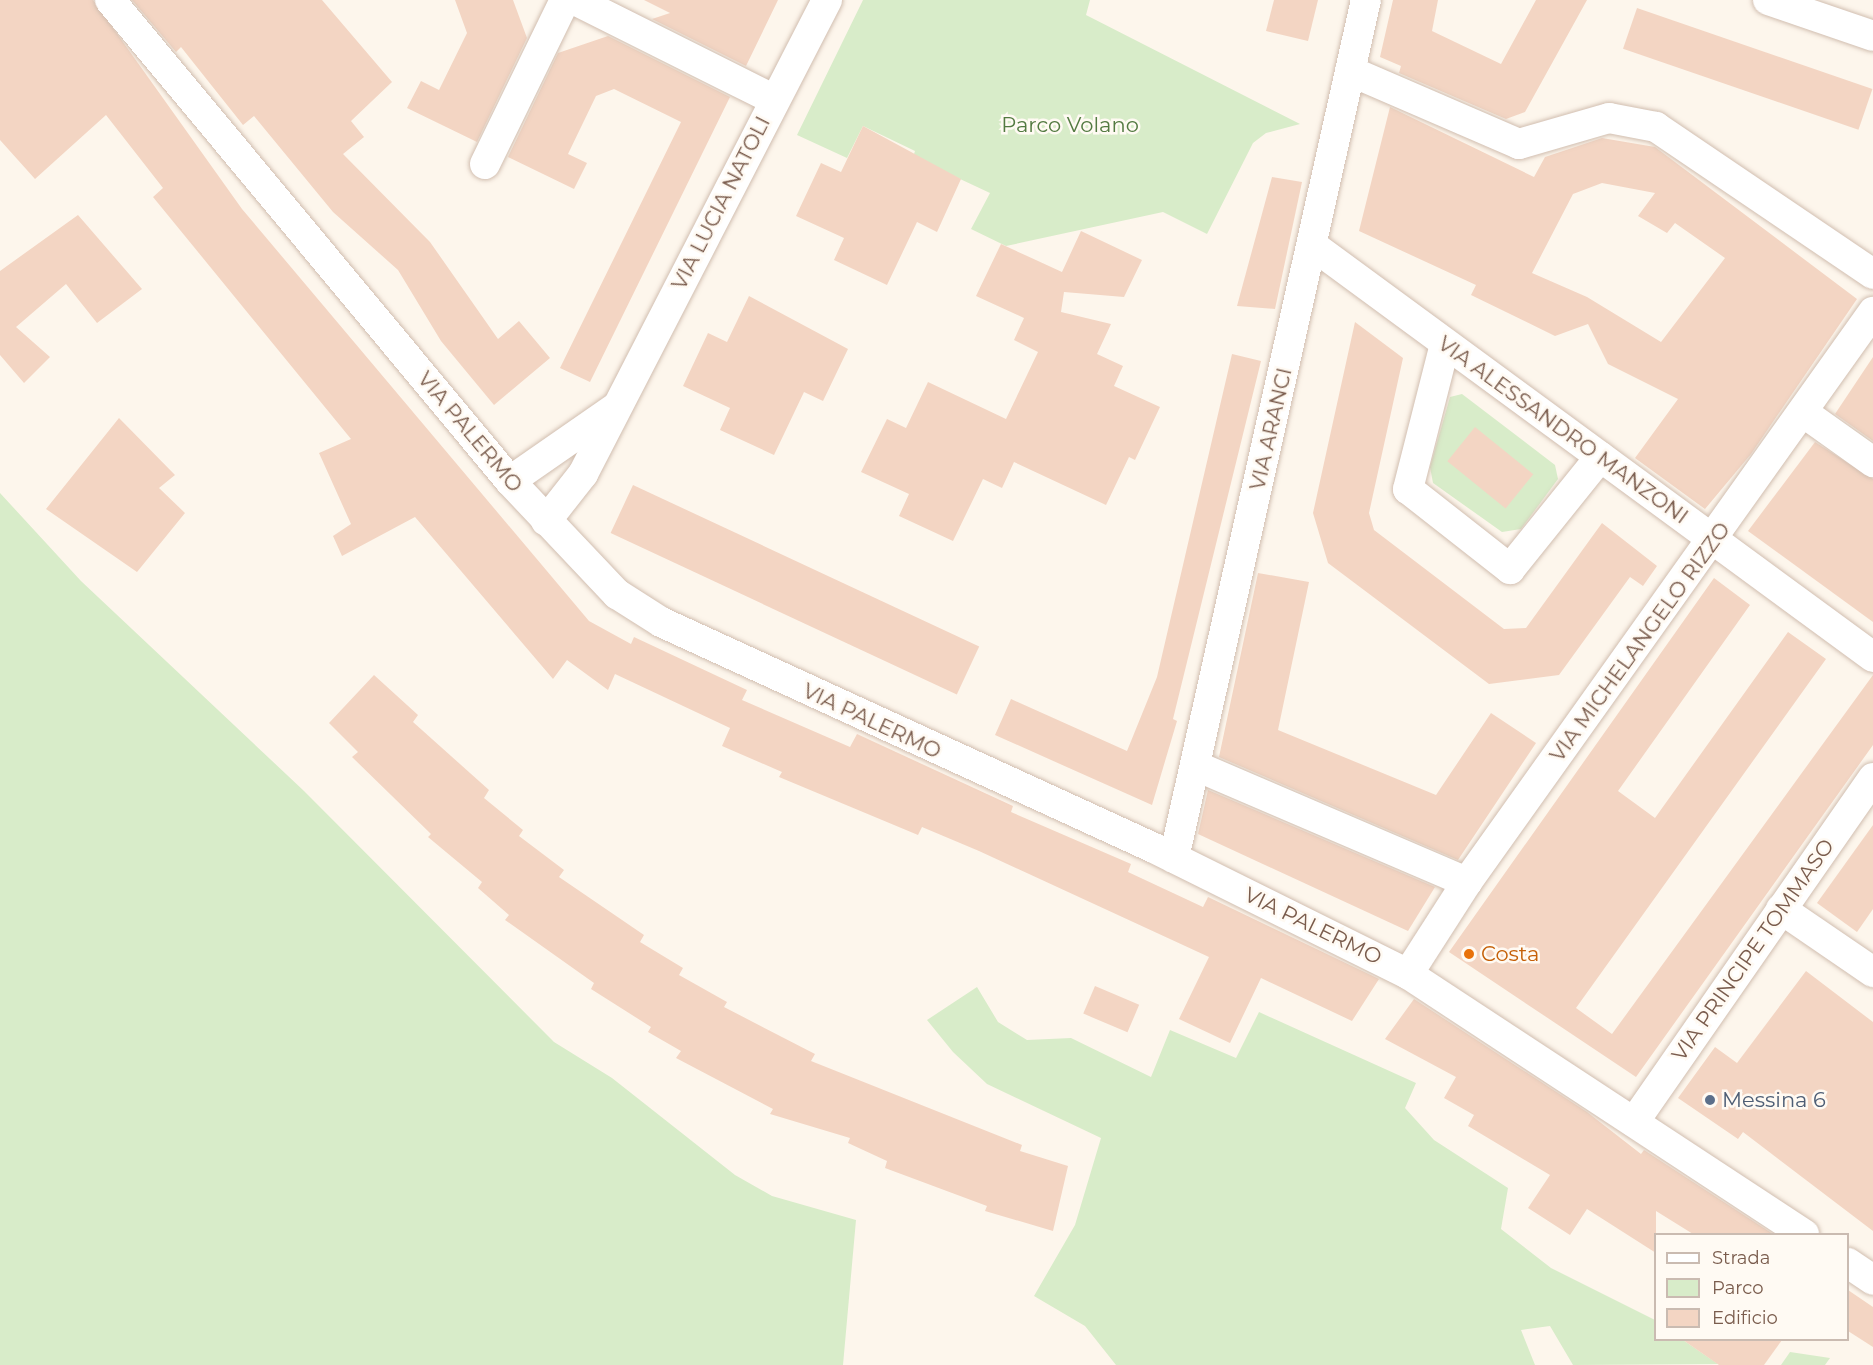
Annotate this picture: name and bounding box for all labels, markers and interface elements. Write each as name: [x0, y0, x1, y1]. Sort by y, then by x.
street label: VIA LUCIA NATOLI: [666, 112, 776, 294]
park label: Parco Volano: [1001, 112, 1139, 138]
street label: VIA ALESSANDRO MANZONI: [1433, 331, 1693, 529]
street label: VIA ARANCI: [1245, 365, 1297, 493]
street label: VIA PALERMO: [412, 367, 528, 497]
street label: VIA MICHELANGELO RIZZO: [1545, 517, 1735, 767]
street label: VIA PALERMO: [799, 678, 945, 764]
street label: VIA PRINCIPE TOMMASO: [1667, 834, 1839, 1066]
street label: VIA PALERMO: [1240, 882, 1386, 970]
place label: Costa: [1481, 941, 1539, 967]
marker: Costa: [1462, 947, 1476, 961]
place label: Messina 6: [1722, 1087, 1826, 1113]
marker: Messina 6: [1703, 1093, 1717, 1107]
legend: [1654, 1233, 1849, 1341]
text: Strada: [1712, 1247, 1770, 1269]
text: Parco: [1712, 1277, 1764, 1299]
text: Edificio: [1712, 1307, 1778, 1329]

